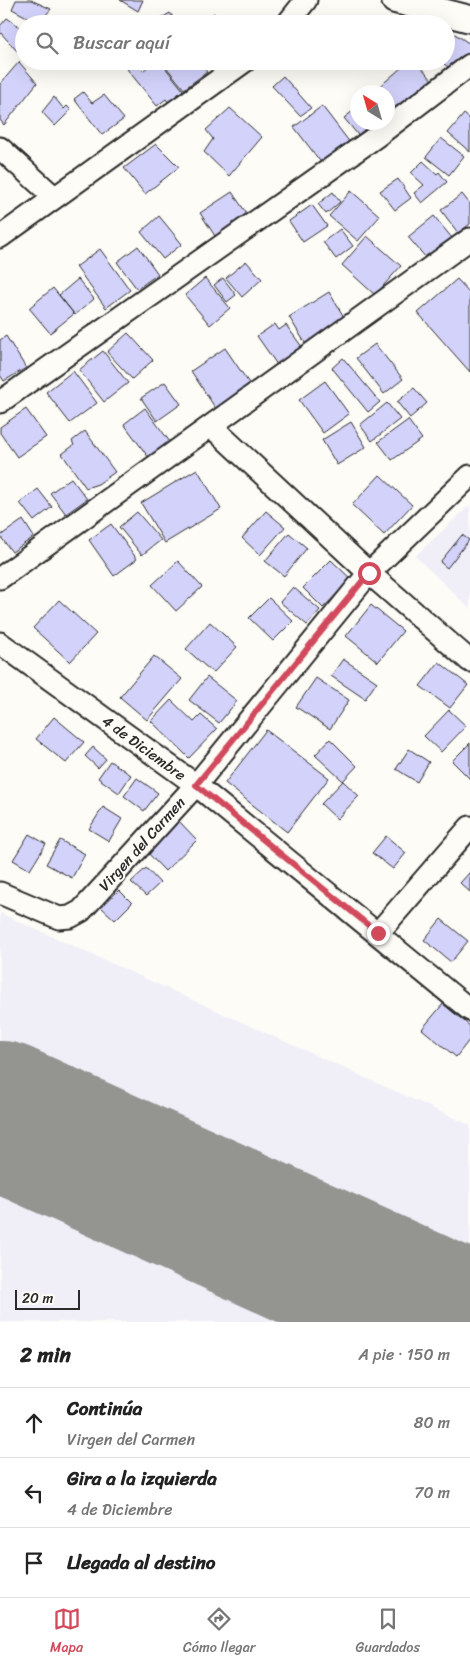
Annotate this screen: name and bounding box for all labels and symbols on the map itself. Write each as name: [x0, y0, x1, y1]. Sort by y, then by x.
north arrow: [350, 85, 395, 130]
route start: [358, 562, 381, 585]
street label: 4 de Diciembre: [96, 708, 192, 788]
street label: Virgen del Carmen: [92, 791, 192, 897]
route end: [367, 922, 390, 945]
scale bar: [15, 1287, 80, 1310]

